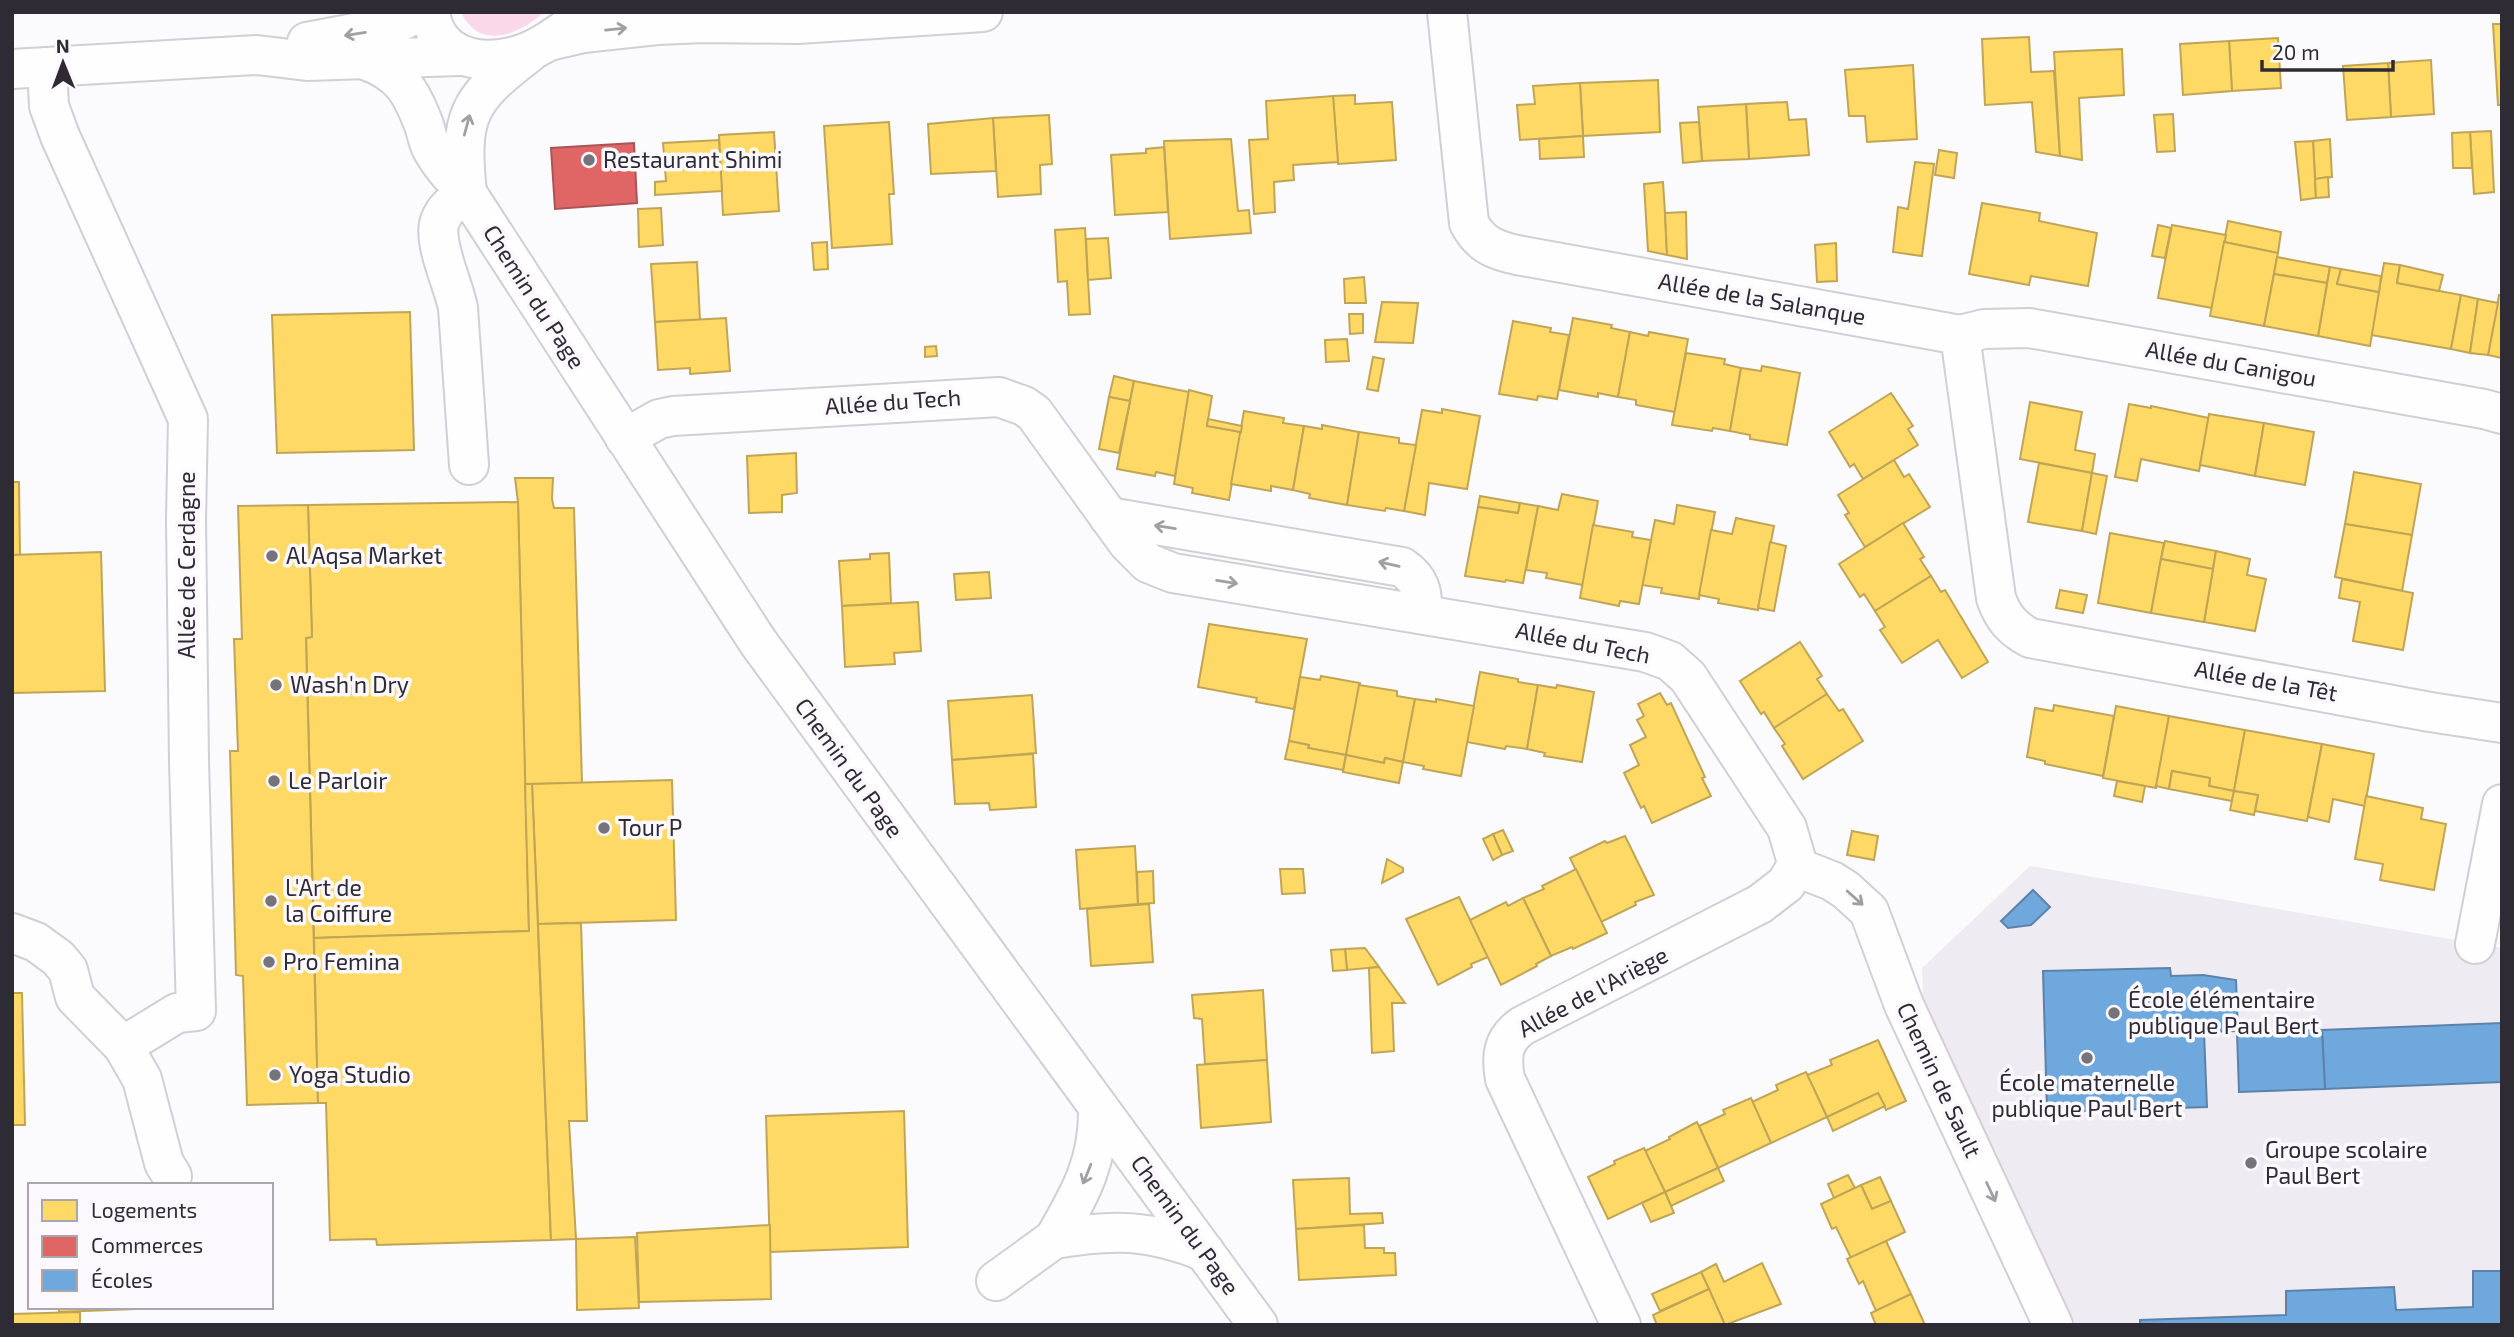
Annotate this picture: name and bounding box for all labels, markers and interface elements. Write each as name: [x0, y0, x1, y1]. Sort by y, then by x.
one-way arrow: [605, 23, 627, 36]
north arrow: [28, 28, 98, 98]
one-way arrow: [344, 28, 367, 41]
scale bar: [2262, 28, 2393, 72]
text: N: [56, 34, 70, 57]
text: 20 m: [2272, 39, 2320, 64]
one-way arrow: [461, 115, 474, 137]
place label: Restaurant Shimi: [603, 145, 783, 173]
marker: Restaurant Shimi: [581, 152, 597, 168]
street label: Chemin du Page: [478, 219, 592, 374]
street label: Allée de la Salanque: [1656, 266, 1868, 330]
street label: Allée du Canigou: [2144, 334, 2319, 392]
street label: Allée du Tech: [824, 382, 962, 420]
street label: Allée de Cerdagne: [172, 471, 200, 659]
one-way arrow: [1154, 520, 1177, 533]
place label: Al Aqsa Market: [286, 541, 443, 569]
marker: Al Aqsa Market: [264, 548, 280, 564]
one-way arrow: [1378, 557, 1401, 570]
one-way arrow: [1215, 576, 1238, 589]
street label: Allée du Tech: [1514, 615, 1653, 669]
street label: Allée de la Têt: [2193, 654, 2340, 706]
place label: Wash'n Dry: [290, 670, 409, 698]
marker: Wash'n Dry: [268, 677, 284, 693]
street label: Chemin du Page: [790, 692, 910, 843]
place label: Le Parloir: [288, 766, 387, 794]
marker: Le Parloir: [266, 773, 282, 789]
place label: Tour P: [618, 813, 682, 841]
marker: Tour P: [596, 820, 612, 836]
place label: L'Art de la Coiffure: [285, 873, 392, 927]
one-way arrow: [1846, 890, 1864, 906]
marker: L'Art de la Coiffure: [263, 893, 279, 909]
street label: Allée de l'Ariège: [1513, 940, 1672, 1042]
place label: Pro Femina: [283, 947, 400, 975]
marker: Pro Femina: [261, 954, 277, 970]
place label: École élémentaire publique Paul Bert: [2128, 985, 2319, 1039]
street label: Chemin de Sault: [1892, 998, 1988, 1162]
marker: École élémentaire publique Paul Bert: [2106, 1005, 2122, 1021]
marker: École maternelle publique Paul Bert: [2079, 1050, 2095, 1066]
place label: Yoga Studio: [289, 1060, 411, 1088]
marker: Yoga Studio: [267, 1067, 283, 1083]
place label: École maternelle publique Paul Bert: [1992, 1068, 2183, 1122]
place label: Groupe scolaire Paul Bert: [2265, 1135, 2428, 1189]
street label: Chemin du Page: [1126, 1149, 1246, 1300]
marker: Groupe scolaire Paul Bert: [2243, 1155, 2259, 1171]
one-way arrow: [1080, 1163, 1093, 1185]
one-way arrow: [1985, 1181, 1998, 1202]
legend: [28, 1183, 273, 1309]
text: Logements: [91, 1197, 197, 1222]
text: Commerces: [91, 1232, 203, 1257]
text: Écoles: [91, 1267, 153, 1292]

